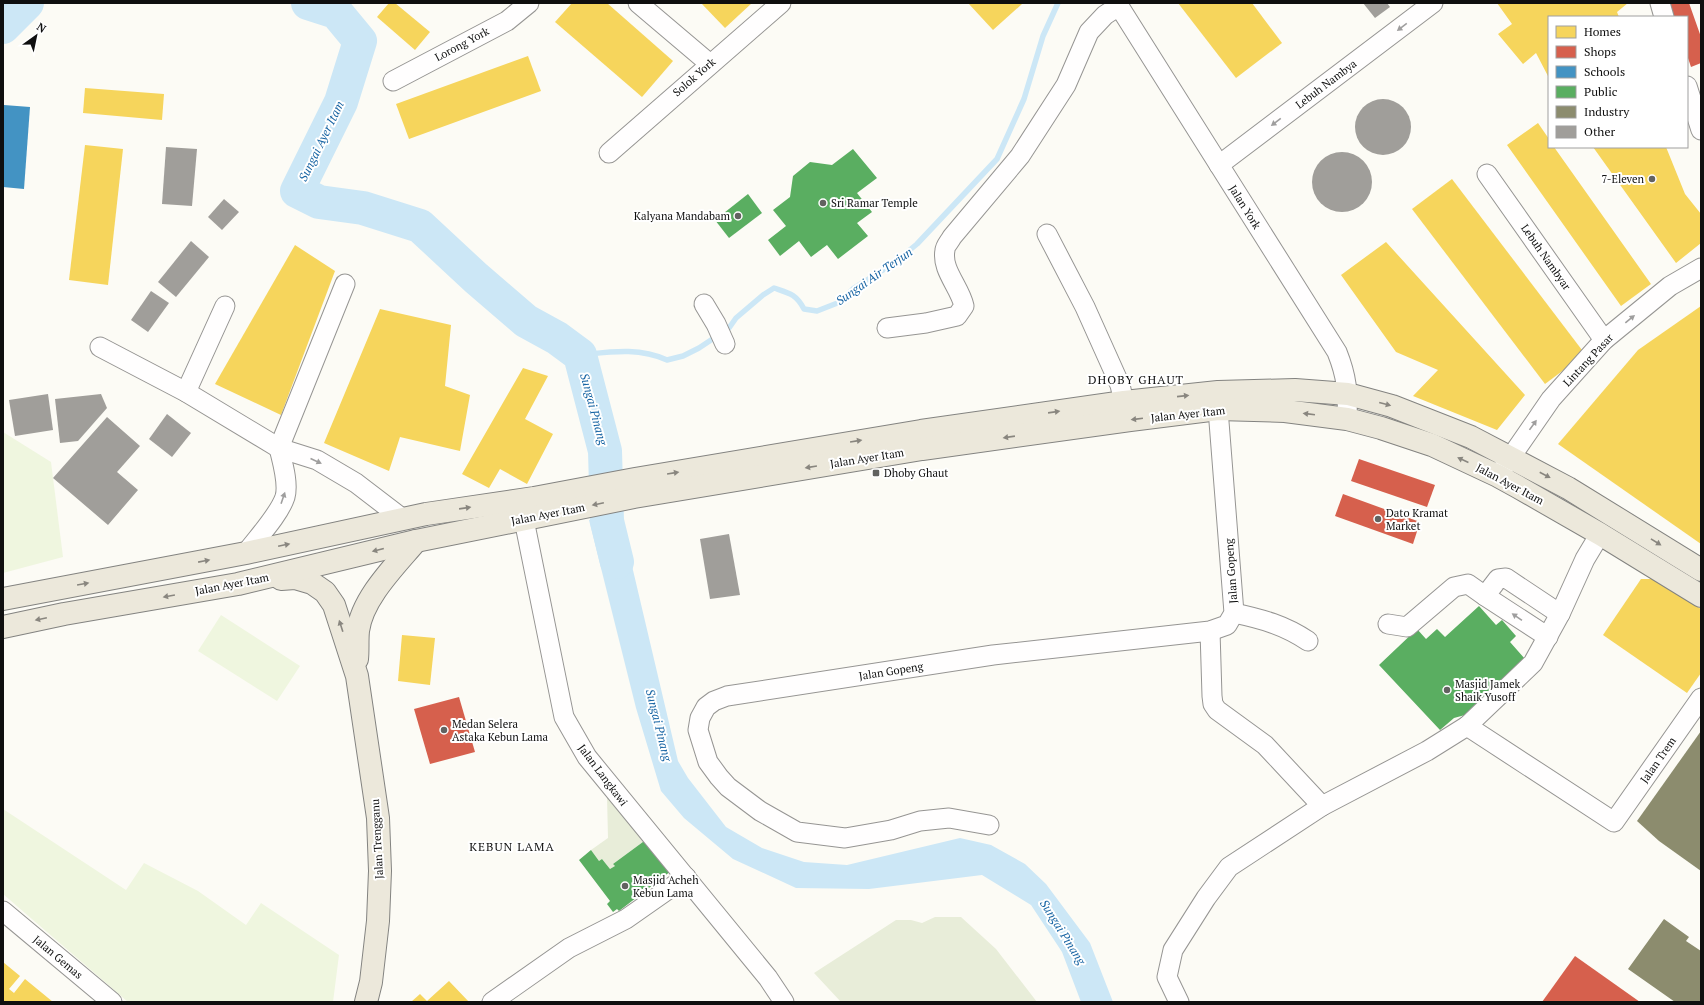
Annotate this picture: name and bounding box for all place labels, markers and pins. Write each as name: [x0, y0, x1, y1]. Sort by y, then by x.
place label: 7-Eleven: [1602, 172, 1644, 186]
marker: 7-Eleven: [1647, 174, 1657, 184]
place label: Sri Ramar Temple: [831, 196, 918, 210]
marker: Sri Ramar Temple: [818, 198, 828, 208]
place label: Kalyana Mandabam: [634, 209, 730, 223]
marker: Kalyana Mandabam: [733, 211, 743, 221]
place label: Dhoby Ghaut: [884, 466, 948, 480]
marker: Dhoby Ghaut: [871, 468, 881, 478]
place label: Dato Kramat Market: [1386, 506, 1448, 533]
marker: Dato Kramat Market: [1373, 514, 1383, 524]
place label: Masjid Jamek Shaik Yusoff: [1455, 677, 1520, 704]
marker: Masjid Jamek Shaik Yusoff: [1442, 685, 1452, 695]
place label: Medan Selera Astaka Kebun Lama: [452, 717, 549, 744]
marker: Medan Selera Astaka Kebun Lama: [439, 725, 449, 735]
place label: Masjid Acheh Kebun Lama: [633, 873, 699, 900]
marker: Masjid Acheh Kebun Lama: [620, 881, 630, 891]

